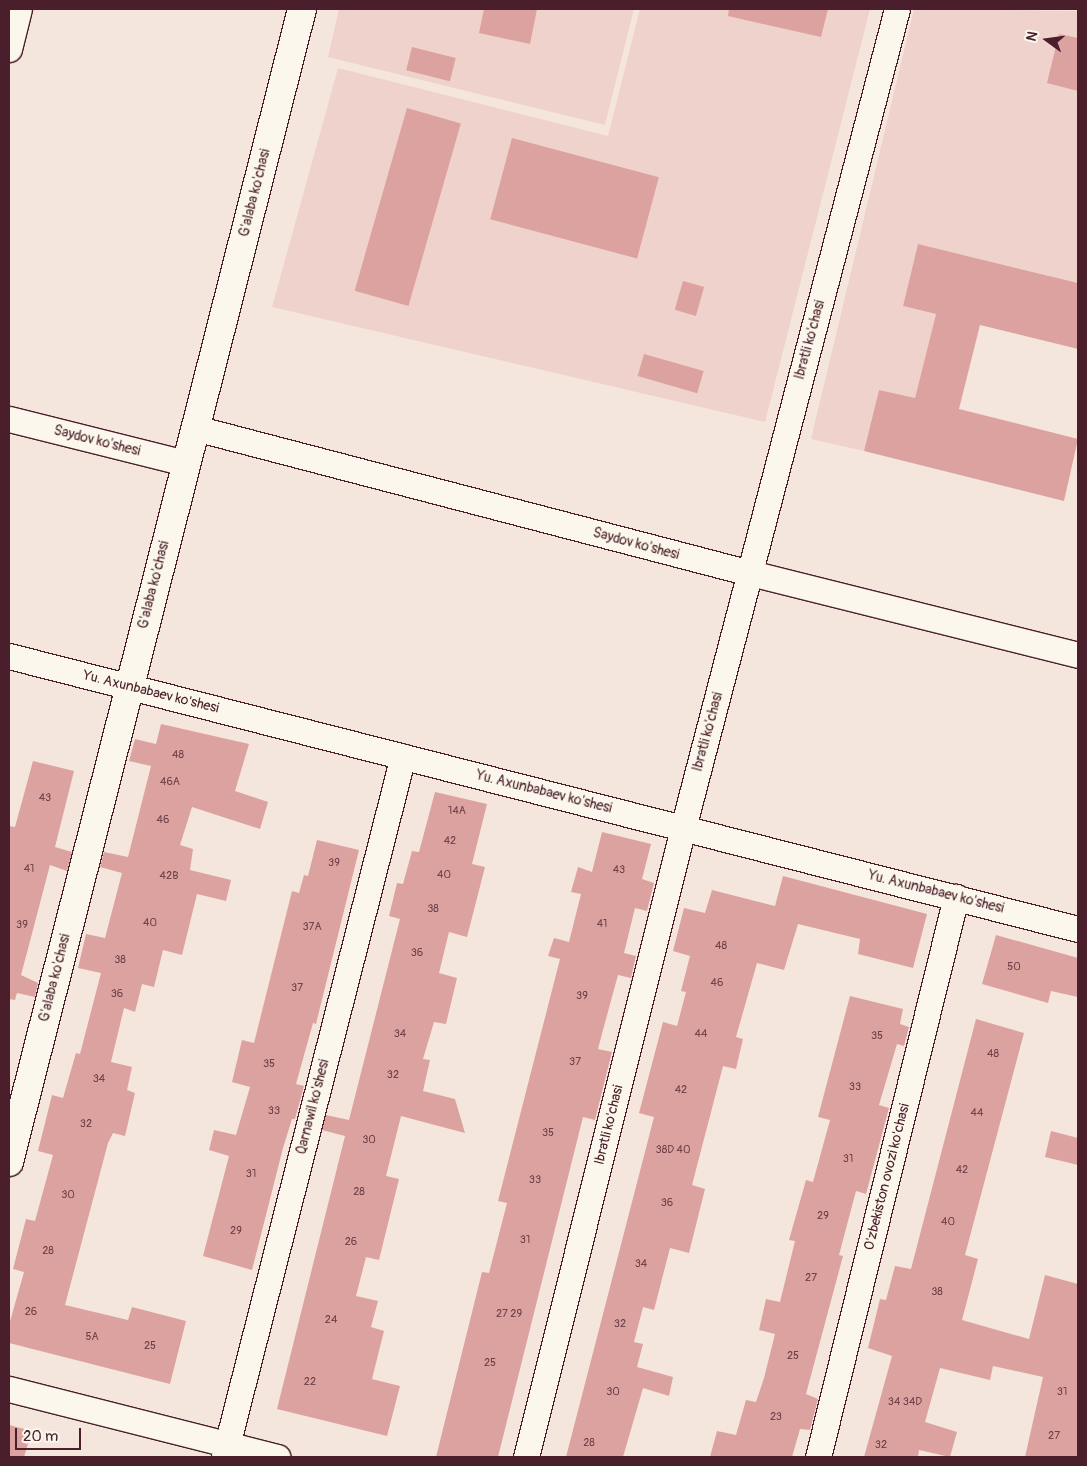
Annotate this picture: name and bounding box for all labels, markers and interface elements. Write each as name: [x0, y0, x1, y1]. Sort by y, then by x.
north arrow: [1022, 15, 1072, 65]
text: N: [1023, 30, 1041, 43]
street label: G'alaba ko'chasi: [236, 147, 274, 239]
street label: Ibratli ko'chasi: [791, 298, 829, 382]
street label: Saydov ko'shesi: [52, 422, 142, 460]
street label: Saydov ko'shesi: [591, 524, 681, 564]
street label: G'alaba ko'chasi: [135, 539, 173, 631]
street label: Yu. Axunbabaev ko'shesi: [81, 667, 221, 717]
street label: Ibratli ko'chasi: [689, 690, 727, 774]
house number: 48: [172, 748, 184, 762]
street label: Yu. Axunbabaev ko'shesi: [474, 767, 614, 817]
house number: 46A: [160, 775, 180, 789]
house number: 43: [39, 791, 51, 805]
house number: 14A: [448, 804, 466, 818]
house number: 46: [157, 813, 169, 827]
house number: 42: [444, 834, 456, 848]
house number: 39: [328, 856, 340, 870]
house number: 41: [24, 862, 34, 876]
house number: 43: [613, 863, 625, 877]
street label: Yu. Axunbabaev ko'shesi: [866, 867, 1006, 917]
house number: 40: [437, 868, 451, 882]
house number: 42B: [160, 869, 178, 883]
house number: 38: [427, 902, 439, 916]
house number: 40: [143, 916, 157, 930]
house number: 41: [597, 917, 607, 931]
house number: 39: [16, 918, 28, 932]
house number: 37A: [302, 920, 322, 934]
street label: G'alaba ko'chasi: [36, 932, 74, 1024]
house number: 48: [715, 939, 727, 953]
house number: 36: [411, 946, 423, 960]
house number: 38: [114, 953, 126, 967]
house number: 50: [1007, 960, 1021, 974]
house number: 46: [711, 976, 723, 990]
house number: 37: [291, 981, 303, 995]
house number: 36: [111, 987, 123, 1001]
house number: 39: [576, 989, 588, 1003]
house number: 34: [394, 1027, 406, 1041]
house number: 44: [695, 1027, 707, 1041]
house number: 35: [871, 1029, 883, 1043]
house number: 48: [987, 1047, 999, 1061]
house number: 37: [569, 1055, 581, 1069]
house number: 35: [263, 1057, 275, 1071]
street label: Qarnawil ko'shesi: [293, 1058, 333, 1156]
house number: 32: [387, 1068, 399, 1082]
house number: 34: [93, 1072, 105, 1086]
house number: 33: [849, 1080, 861, 1094]
street label: Ibratli ko'chasi: [591, 1083, 627, 1167]
house number: 42: [675, 1083, 687, 1097]
street label: O'zbekiston ovozi ko'chasi: [861, 1102, 913, 1252]
house number: 33: [268, 1104, 280, 1118]
house number: 44: [971, 1106, 983, 1120]
house number: 32: [80, 1117, 92, 1131]
house number: 35: [542, 1126, 554, 1140]
house number: 30: [362, 1133, 376, 1147]
house number: 38D 40: [656, 1143, 690, 1157]
house number: 31: [843, 1152, 853, 1166]
house number: 42: [956, 1163, 968, 1177]
house number: 31: [246, 1167, 256, 1181]
house number: 33: [529, 1173, 541, 1187]
house number: 28: [353, 1185, 365, 1199]
house number: 30: [61, 1188, 75, 1202]
house number: 36: [661, 1196, 673, 1210]
house number: 29: [817, 1209, 829, 1223]
house number: 40: [941, 1215, 955, 1229]
house number: 29: [230, 1224, 242, 1238]
house number: 31: [520, 1233, 530, 1247]
house number: 26: [345, 1235, 357, 1249]
house number: 28: [42, 1244, 54, 1258]
house number: 34: [635, 1257, 647, 1271]
house number: 27: [805, 1271, 817, 1285]
house number: 38: [931, 1285, 943, 1299]
house number: 26: [25, 1305, 37, 1319]
house number: 27 29: [496, 1307, 522, 1321]
house number: 24: [325, 1313, 337, 1327]
house number: 32: [614, 1317, 626, 1331]
house number: 5A: [85, 1330, 99, 1344]
house number: 25: [144, 1339, 156, 1353]
house number: 25: [787, 1349, 799, 1363]
house number: 25: [484, 1356, 496, 1370]
house number: 22: [304, 1375, 316, 1389]
house number: 30: [606, 1385, 620, 1399]
house number: 31: [1057, 1385, 1067, 1399]
house number: 34 34D: [888, 1395, 922, 1409]
house number: 23: [770, 1410, 782, 1424]
scale bar: [18, 1418, 84, 1450]
text: 20 m: [23, 1427, 58, 1446]
house number: 27: [1048, 1429, 1060, 1443]
house number: 28: [583, 1436, 595, 1450]
house number: 32: [875, 1438, 887, 1452]

